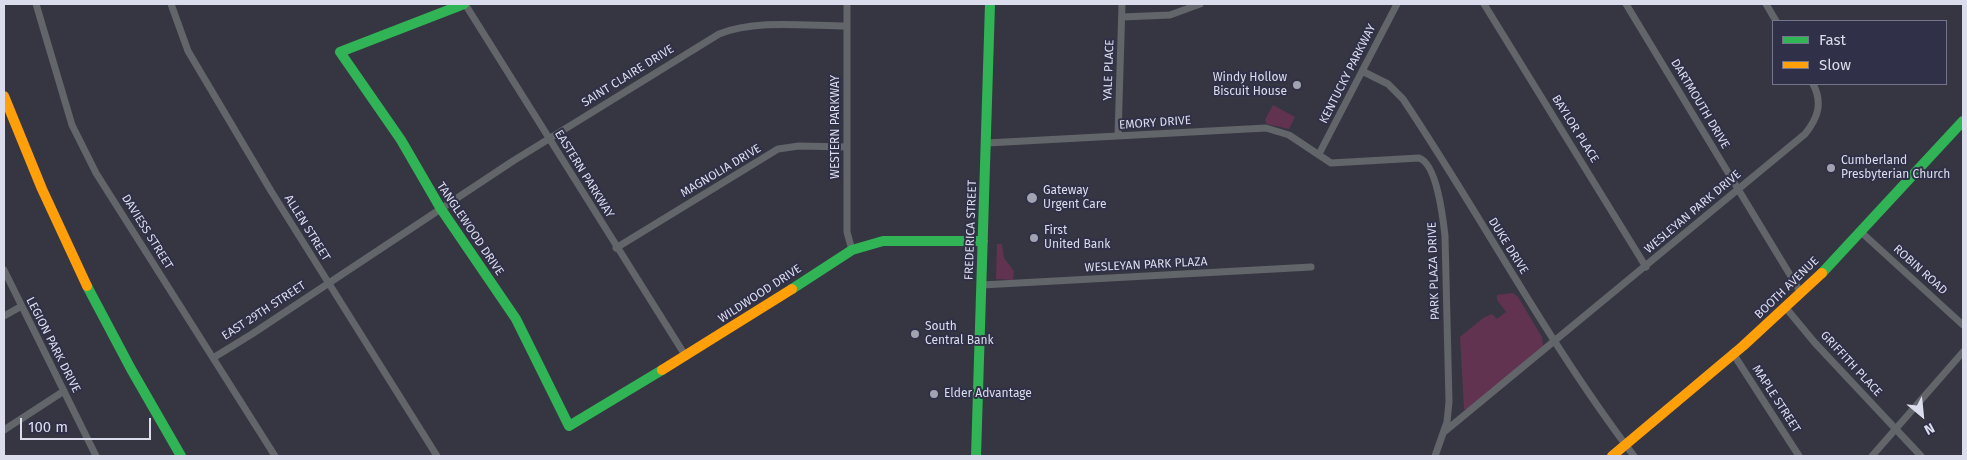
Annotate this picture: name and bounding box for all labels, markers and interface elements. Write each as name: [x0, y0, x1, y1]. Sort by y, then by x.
legend: [1772, 20, 1947, 85]
street label: KENTUCKY PARKWAY: [1317, 22, 1379, 126]
text: Fast: [1819, 31, 1846, 49]
street label: YALE PLACE: [1101, 39, 1117, 101]
street label: SAINT CLAIRE DRIVE: [579, 42, 677, 110]
text: Slow: [1819, 56, 1851, 74]
street label: DARTMOUTH DRIVE: [1668, 57, 1732, 151]
place label: Windy Hollow Biscuit House: [1213, 71, 1287, 99]
street label: WESTERN PARKWAY: [829, 75, 843, 179]
marker: Windy Hollow Biscuit House: [1291, 79, 1303, 91]
street label: BAYLOR PLACE: [1548, 92, 1602, 166]
street label: EMORY DRIVE: [1118, 113, 1192, 133]
street label: EASTERN PARKWAY: [551, 127, 617, 221]
street label: MAGNOLIA DRIVE: [678, 141, 764, 201]
place label: Cumberland Presbyterian Church: [1841, 154, 1950, 182]
marker: Cumberland Presbyterian Church: [1825, 162, 1837, 174]
street label: WESLEYAN PARK DRIVE: [1642, 167, 1744, 257]
street label: TANGLEWOOD DRIVE: [433, 180, 507, 278]
street label: FREDERICA STREET: [962, 180, 980, 280]
place label: Gateway Urgent Care: [1043, 184, 1106, 212]
marker: Gateway Urgent Care: [1025, 191, 1039, 205]
street label: DAVIESS STREET: [118, 192, 176, 272]
street label: ALLEN STREET: [281, 192, 333, 264]
street label: DUKE DRIVE: [1485, 215, 1531, 277]
street label: PARK PLAZA DRIVE: [1425, 222, 1443, 320]
place label: First United Bank: [1044, 224, 1110, 252]
marker: First United Bank: [1028, 232, 1040, 244]
street label: ROBIN ROAD: [1890, 242, 1950, 298]
street label: BOOTH AVENUE: [1752, 254, 1822, 322]
street label: WESLEYAN PARK PLAZA: [1084, 255, 1208, 275]
street label: WILDWOOD DRIVE: [716, 262, 804, 326]
street label: EAST 29TH STREET: [219, 279, 309, 343]
street label: LEGION PARK DRIVE: [23, 295, 83, 395]
place label: South Central Bank: [925, 320, 994, 348]
marker: South Central Bank: [909, 328, 921, 340]
street label: GRIFFITH PLACE: [1817, 328, 1885, 400]
street label: MAPLE STREET: [1749, 363, 1803, 435]
place label: Elder Advantage: [944, 387, 1032, 401]
marker: Elder Advantage: [928, 388, 940, 400]
north arrow: [1897, 390, 1947, 440]
scale bar: [22, 408, 154, 440]
text: 100 m: [28, 418, 68, 436]
text: N: [1921, 419, 1937, 438]

